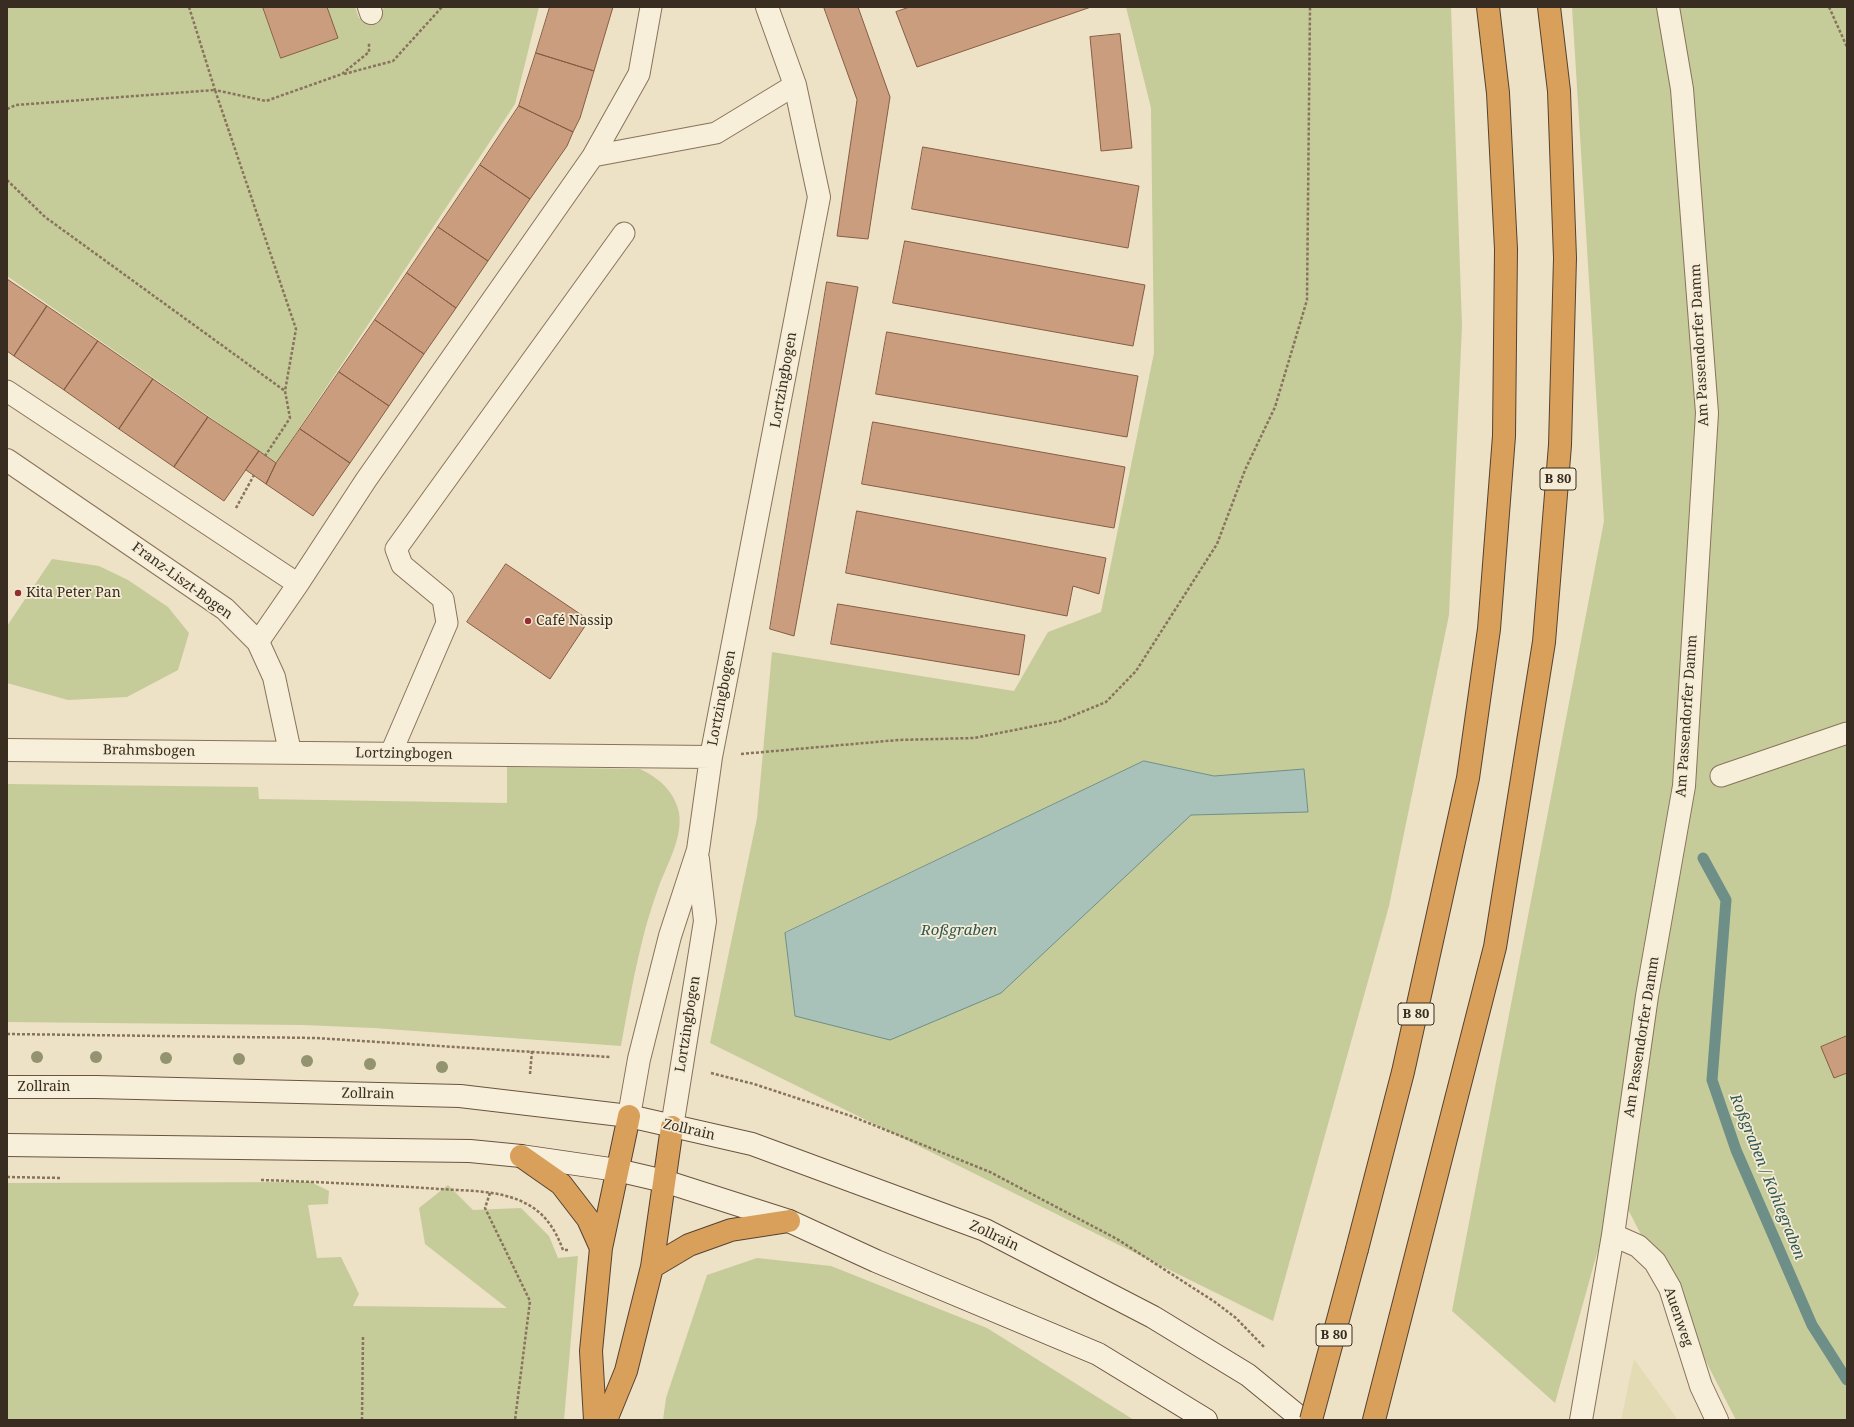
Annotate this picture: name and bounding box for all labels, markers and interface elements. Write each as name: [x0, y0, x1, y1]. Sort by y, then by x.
street label: Am Passendorfer Damm: [1687, 263, 1713, 427]
street label: Lortzingbogen: [767, 331, 801, 429]
road number: B 80: [1540, 468, 1576, 490]
street label: Franz-Liszt-Bogen: [128, 539, 236, 623]
place label: Kita Peter Pan: [26, 585, 121, 601]
marker: Kita Peter Pan: [13, 588, 23, 598]
place label: Café Nassip: [536, 613, 613, 629]
marker: Café Nassip: [523, 616, 533, 626]
street label: Am Passendorfer Damm: [1673, 634, 1701, 798]
street label: Lortzingbogen: [704, 649, 740, 747]
street label: Brahmsbogen: [103, 742, 195, 760]
street label: Lortzingbogen: [355, 745, 453, 763]
water label: Roßgraben: [921, 922, 997, 940]
street label: Am Passendorfer Damm: [1621, 955, 1663, 1119]
street label: Lortzingbogen: [672, 975, 704, 1073]
road number: B 80: [1398, 1003, 1434, 1025]
street label: Zollrain: [18, 1079, 70, 1095]
street label: Zollrain: [341, 1085, 395, 1103]
water label: Roßgraben / Kohlegraben: [1726, 1092, 1808, 1262]
street label: Zollrain: [661, 1116, 717, 1144]
street label: Zollrain: [967, 1217, 1021, 1255]
street label: Auenweg: [1660, 1285, 1696, 1349]
road number: B 80: [1316, 1324, 1352, 1346]

